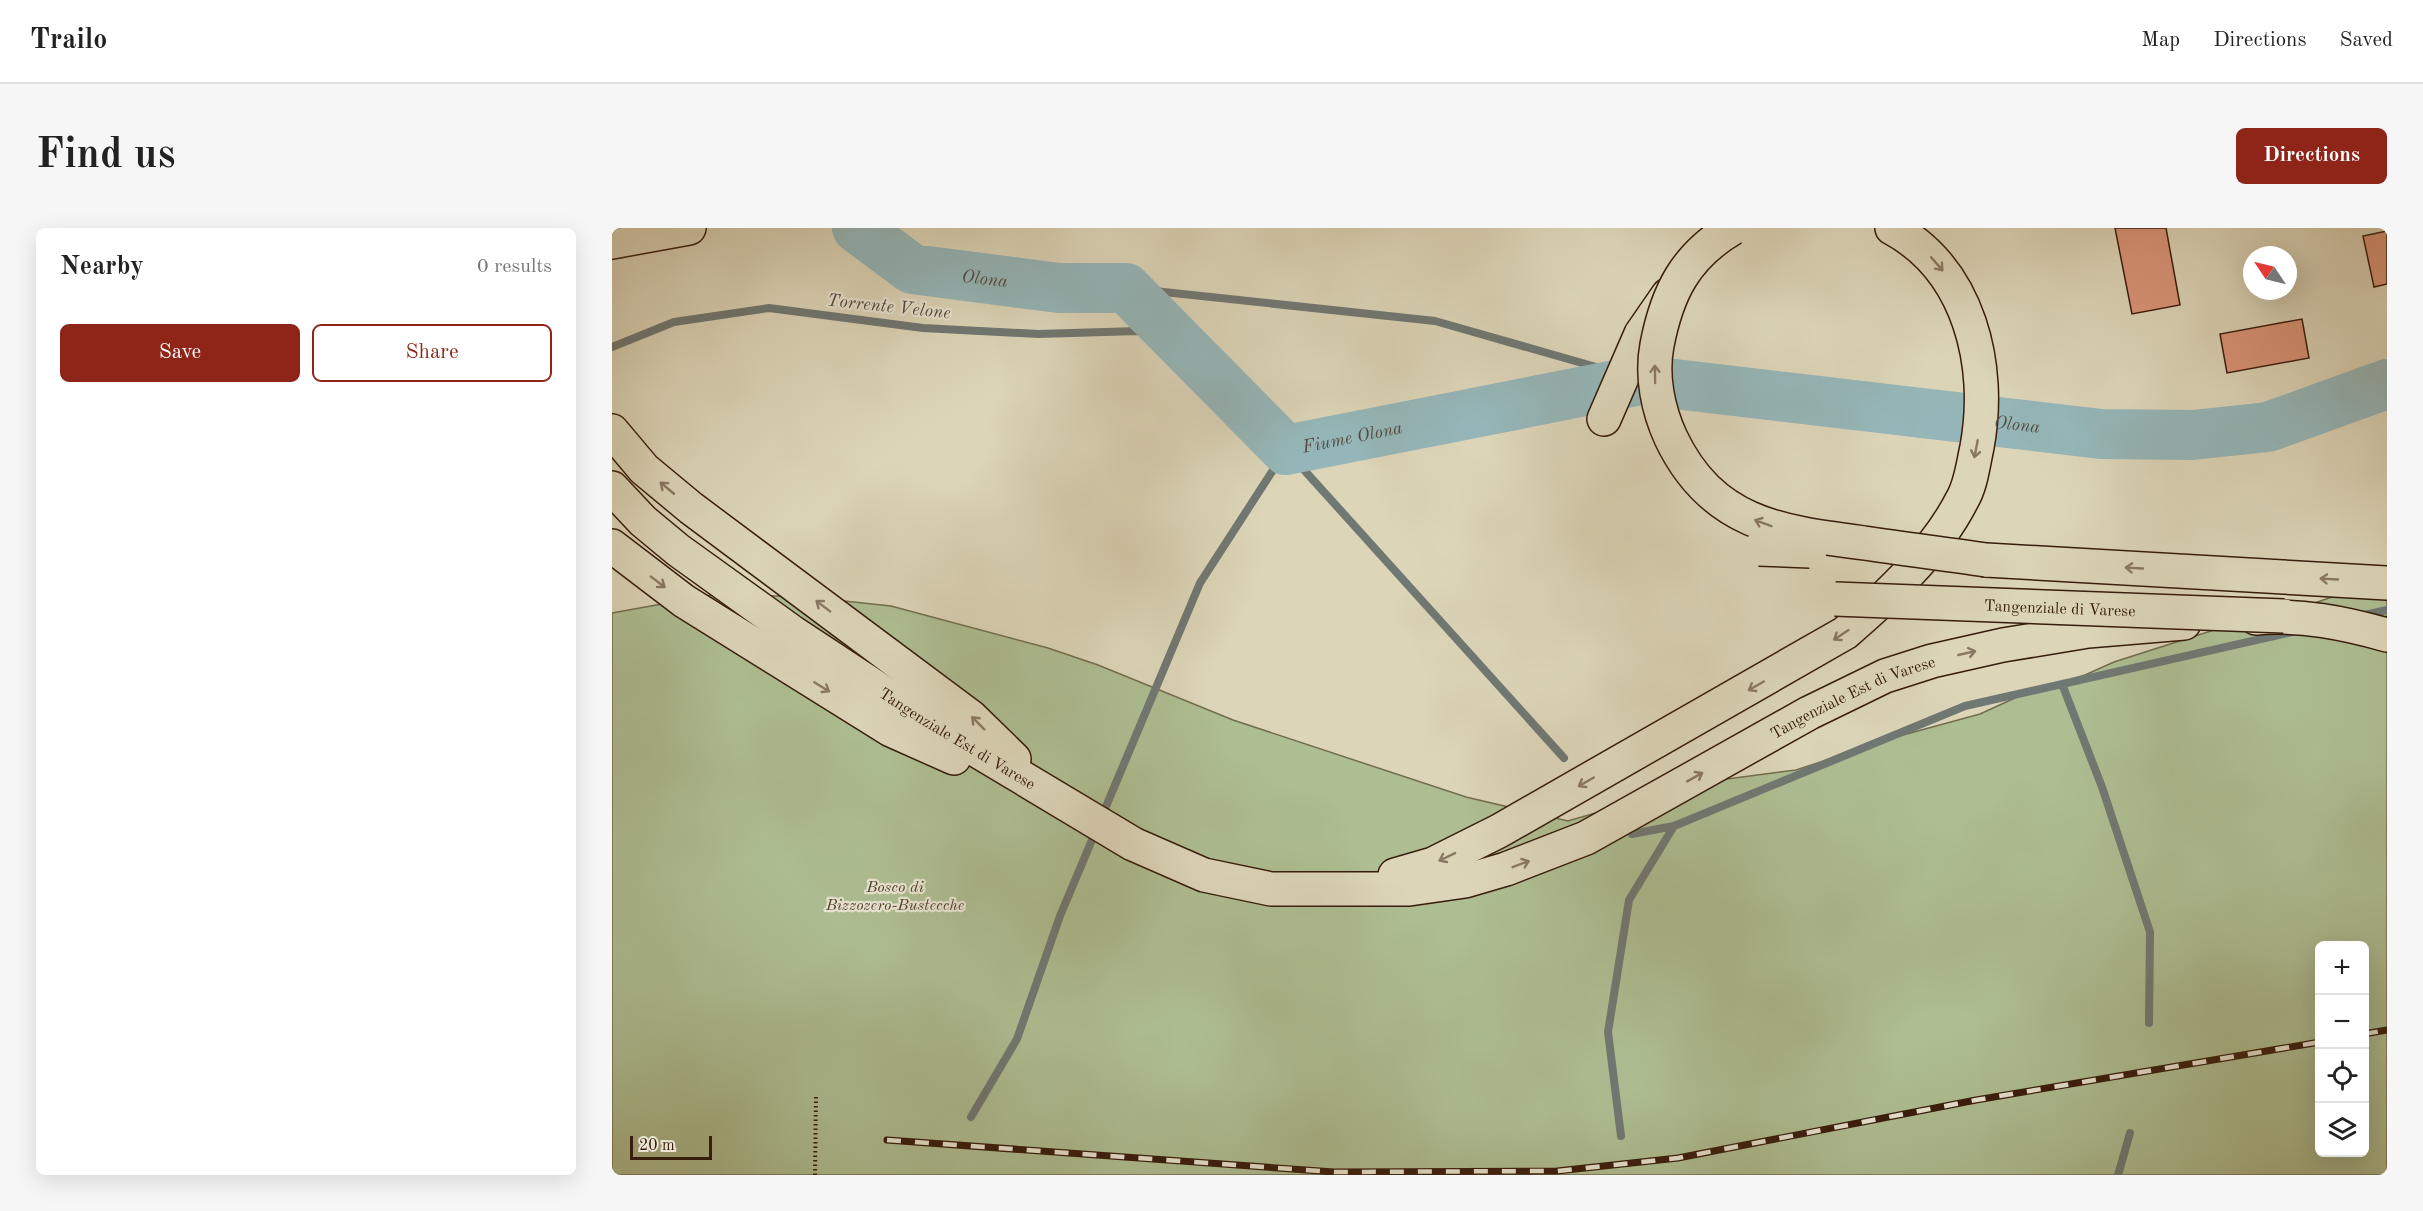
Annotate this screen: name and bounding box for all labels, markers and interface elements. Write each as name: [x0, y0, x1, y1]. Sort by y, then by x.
text: Trailo: [30, 27, 107, 55]
text: Map: [2141, 30, 2180, 51]
text: Directions: [2213, 30, 2307, 51]
text: Saved: [2340, 30, 2393, 51]
button: Directions: [2236, 128, 2387, 184]
text: Find us: [36, 135, 175, 177]
north arrow: [2243, 246, 2297, 300]
text: Nearby: [60, 254, 144, 280]
text: 0 results: [477, 257, 552, 277]
one-way arrow: [1930, 257, 1944, 272]
water label: Olona: [961, 268, 1009, 291]
water label: Torrente Velone: [826, 292, 952, 322]
button: Save: [60, 324, 300, 382]
button: Share: [312, 324, 552, 382]
one-way arrow: [1649, 365, 1661, 385]
water label: Olona: [1993, 414, 2041, 437]
water label: Fiume Olona: [1300, 419, 1404, 457]
one-way arrow: [1970, 438, 1981, 458]
one-way arrow: [660, 481, 675, 495]
one-way arrow: [1754, 517, 1772, 528]
one-way arrow: [2124, 562, 2144, 573]
one-way arrow: [2319, 574, 2339, 585]
one-way arrow: [650, 576, 666, 588]
one-way arrow: [815, 599, 831, 612]
street label: Tangenziale di Varese: [1984, 599, 2136, 620]
one-way arrow: [1833, 629, 1849, 641]
one-way arrow: [1957, 647, 1976, 659]
street label: Tangenziale Est di Varese: [1768, 654, 1938, 743]
one-way arrow: [1747, 681, 1765, 692]
one-way arrow: [813, 682, 830, 694]
street label: Tangenziale Est di Varese: [876, 686, 1038, 794]
one-way arrow: [971, 716, 985, 731]
one-way arrow: [1686, 771, 1703, 783]
one-way arrow: [1578, 776, 1595, 788]
one-way arrow: [1438, 852, 1456, 863]
one-way arrow: [1511, 858, 1530, 869]
park label: Bosco di Bizzozero-Bustecche: [825, 880, 965, 914]
map controls: [2315, 941, 2369, 1157]
button: +: [2315, 941, 2369, 995]
button: −: [2315, 995, 2369, 1049]
button: locate: [2315, 1049, 2369, 1103]
button: layers: [2315, 1103, 2369, 1157]
scale bar: [630, 1133, 712, 1160]
text: 20 m: [639, 1138, 675, 1154]

